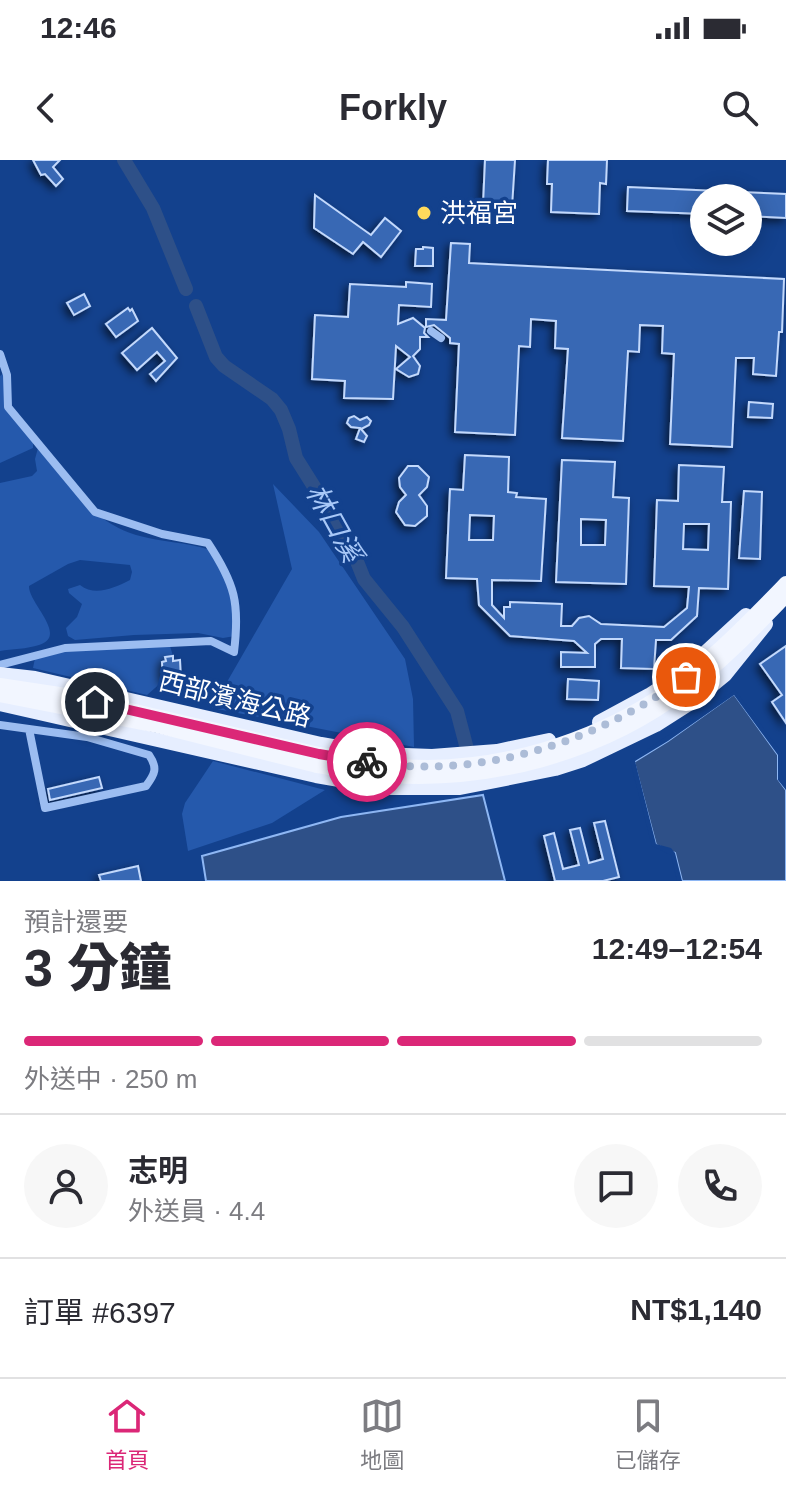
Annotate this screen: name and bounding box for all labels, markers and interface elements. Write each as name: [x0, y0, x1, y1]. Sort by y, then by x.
text: 12:46: [40, 11, 117, 44]
icon: back: [24, 86, 68, 130]
icon: search: [718, 86, 762, 130]
text: Forkly: [339, 87, 447, 128]
map controls: [690, 184, 762, 256]
button: layers: [690, 184, 762, 256]
place label: 洪福宮: [440, 198, 518, 228]
marker: 洪福宮: [415, 204, 433, 222]
water label: 林口溪: [300, 479, 370, 571]
pin: [652, 643, 720, 711]
icon: bag: [664, 655, 708, 699]
street label: 西部濱海公路: [156, 666, 314, 732]
pin: [61, 668, 129, 736]
icon: home: [73, 680, 117, 724]
courier: [327, 722, 407, 802]
icon: bike: [345, 740, 389, 784]
text: 預計還要: [24, 907, 128, 937]
text: 12:49–12:54: [592, 932, 762, 965]
text: 3 分鐘: [24, 939, 171, 997]
text: 外送中 · 250 m: [24, 1064, 197, 1094]
button: person: [24, 1144, 108, 1228]
button: chat: [574, 1144, 658, 1228]
button: phone: [678, 1144, 762, 1228]
text: 志明: [128, 1154, 188, 1187]
text: 外送員 · 4.4: [128, 1196, 265, 1226]
text: NT$1,140: [630, 1293, 762, 1326]
text: 訂單 #6397: [24, 1296, 176, 1329]
tab: 首頁: [105, 1394, 149, 1474]
tab: 地圖: [360, 1394, 404, 1474]
tab: 已儲存: [615, 1394, 681, 1474]

